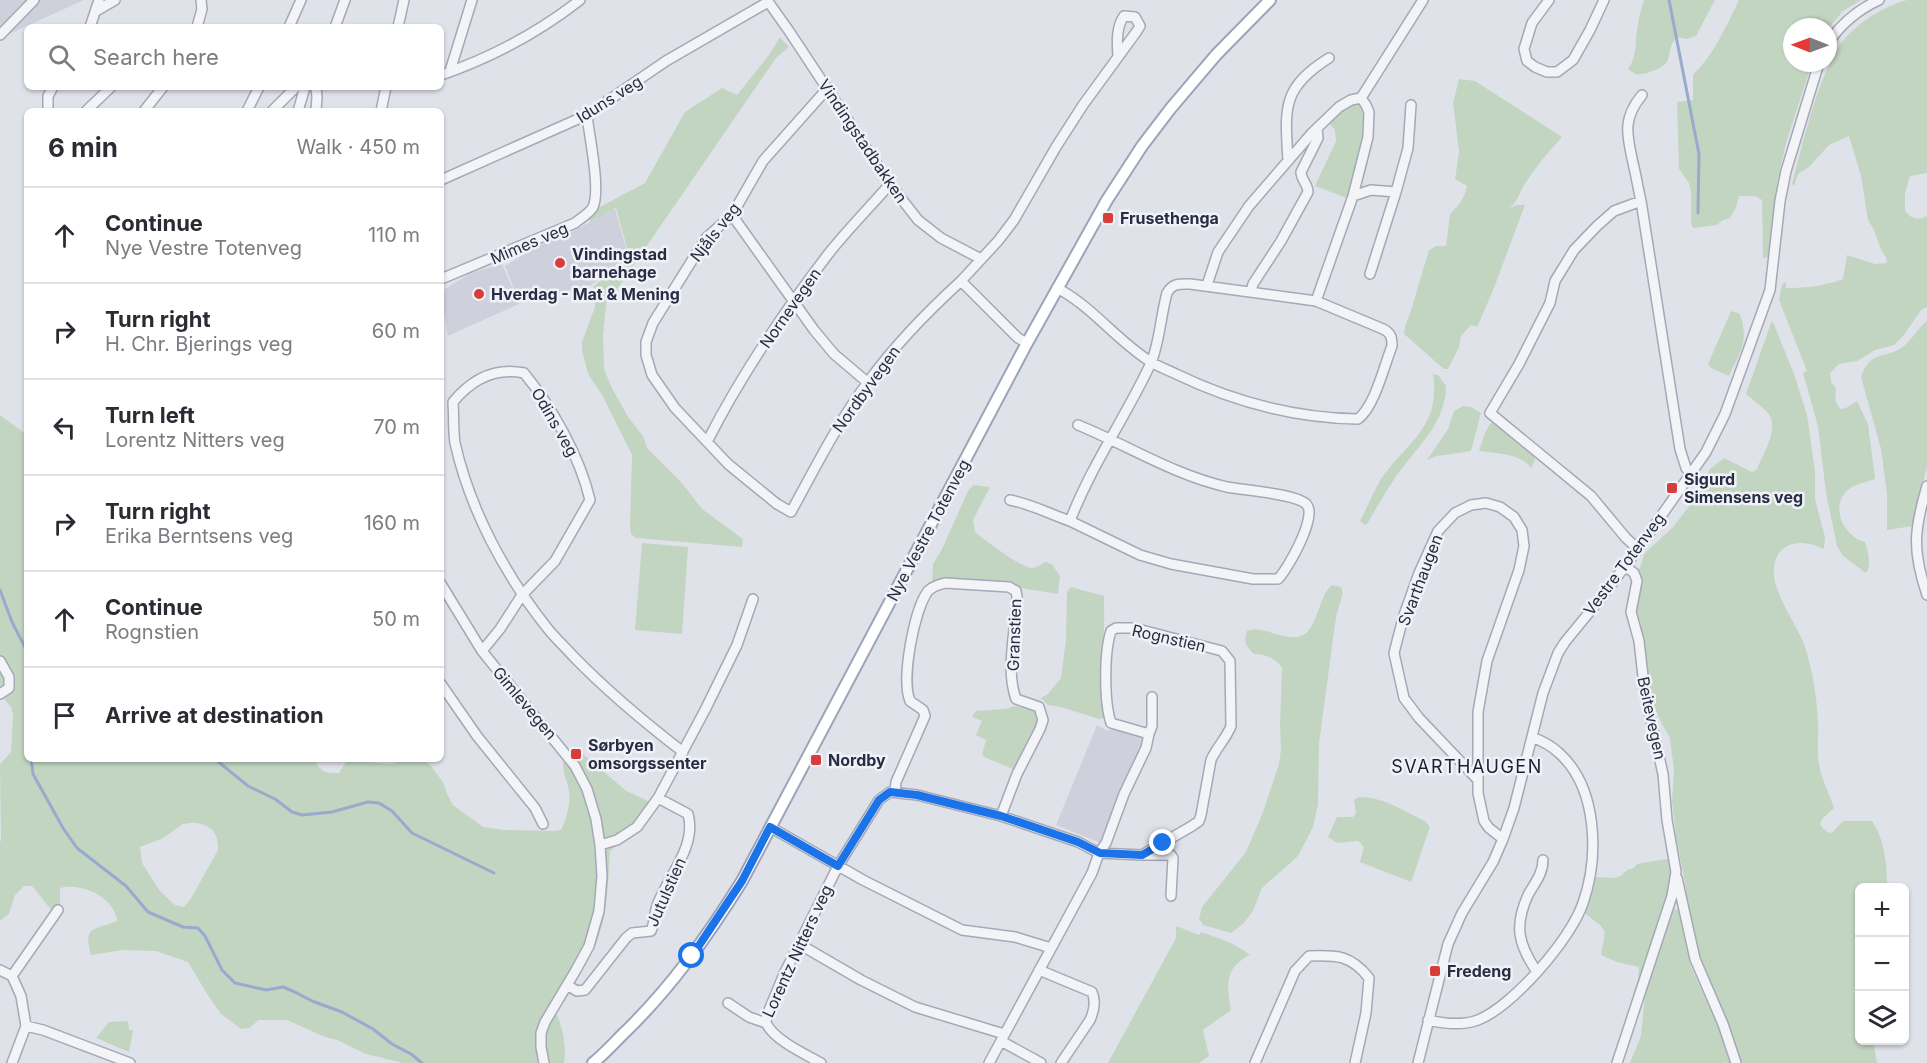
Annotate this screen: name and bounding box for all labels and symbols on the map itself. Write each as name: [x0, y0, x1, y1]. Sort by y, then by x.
north arrow: [1783, 18, 1837, 72]
street label: Iduns veg: [572, 71, 646, 127]
street label: Vindingstadbakken: [814, 75, 912, 207]
street label: Njåls veg: [686, 198, 744, 266]
place label: Frusethenga: [1120, 208, 1219, 228]
marker: Frusethenga: [1101, 211, 1115, 225]
street label: Mimes veg: [487, 218, 571, 268]
place label: Vindingstad barnehage: [572, 244, 667, 282]
marker: Vindingstad barnehage: [553, 256, 567, 270]
street label: Nornevegen: [755, 264, 825, 352]
place label: Hverdag - Mat & Mening: [491, 284, 680, 304]
marker: Hverdag - Mat & Mening: [472, 287, 486, 301]
street label: Nordbyvegen: [828, 342, 904, 436]
street label: Odins veg: [527, 384, 583, 460]
street label: Nye Vestre Totenveg: [882, 456, 974, 604]
place label: Sigurd Simensens veg: [1684, 469, 1803, 507]
marker: Sigurd Simensens veg: [1665, 481, 1679, 495]
street label: Vestre Totenveg: [1579, 509, 1669, 619]
street label: Svarthaugen: [1393, 532, 1447, 628]
street label: Granstien: [1003, 598, 1025, 672]
street label: Rognstien: [1130, 620, 1208, 656]
street label: Gimlevegen: [489, 662, 561, 744]
street label: Beitevegen: [1633, 675, 1671, 761]
place label: Sørbyen omsorgssenter: [588, 735, 707, 773]
marker: Sørbyen omsorgssenter: [569, 747, 583, 761]
place label: Nordby: [828, 750, 886, 770]
marker: Nordby: [809, 753, 823, 767]
district label: SVARTHAUGEN: [1391, 756, 1543, 777]
route end: [1149, 829, 1175, 855]
street label: Jutulstien: [642, 854, 690, 930]
street label: Lorentz Nitters veg: [758, 882, 836, 1020]
route start: [678, 942, 704, 968]
place label: Fredeng: [1447, 961, 1511, 981]
marker: Fredeng: [1428, 964, 1442, 978]

